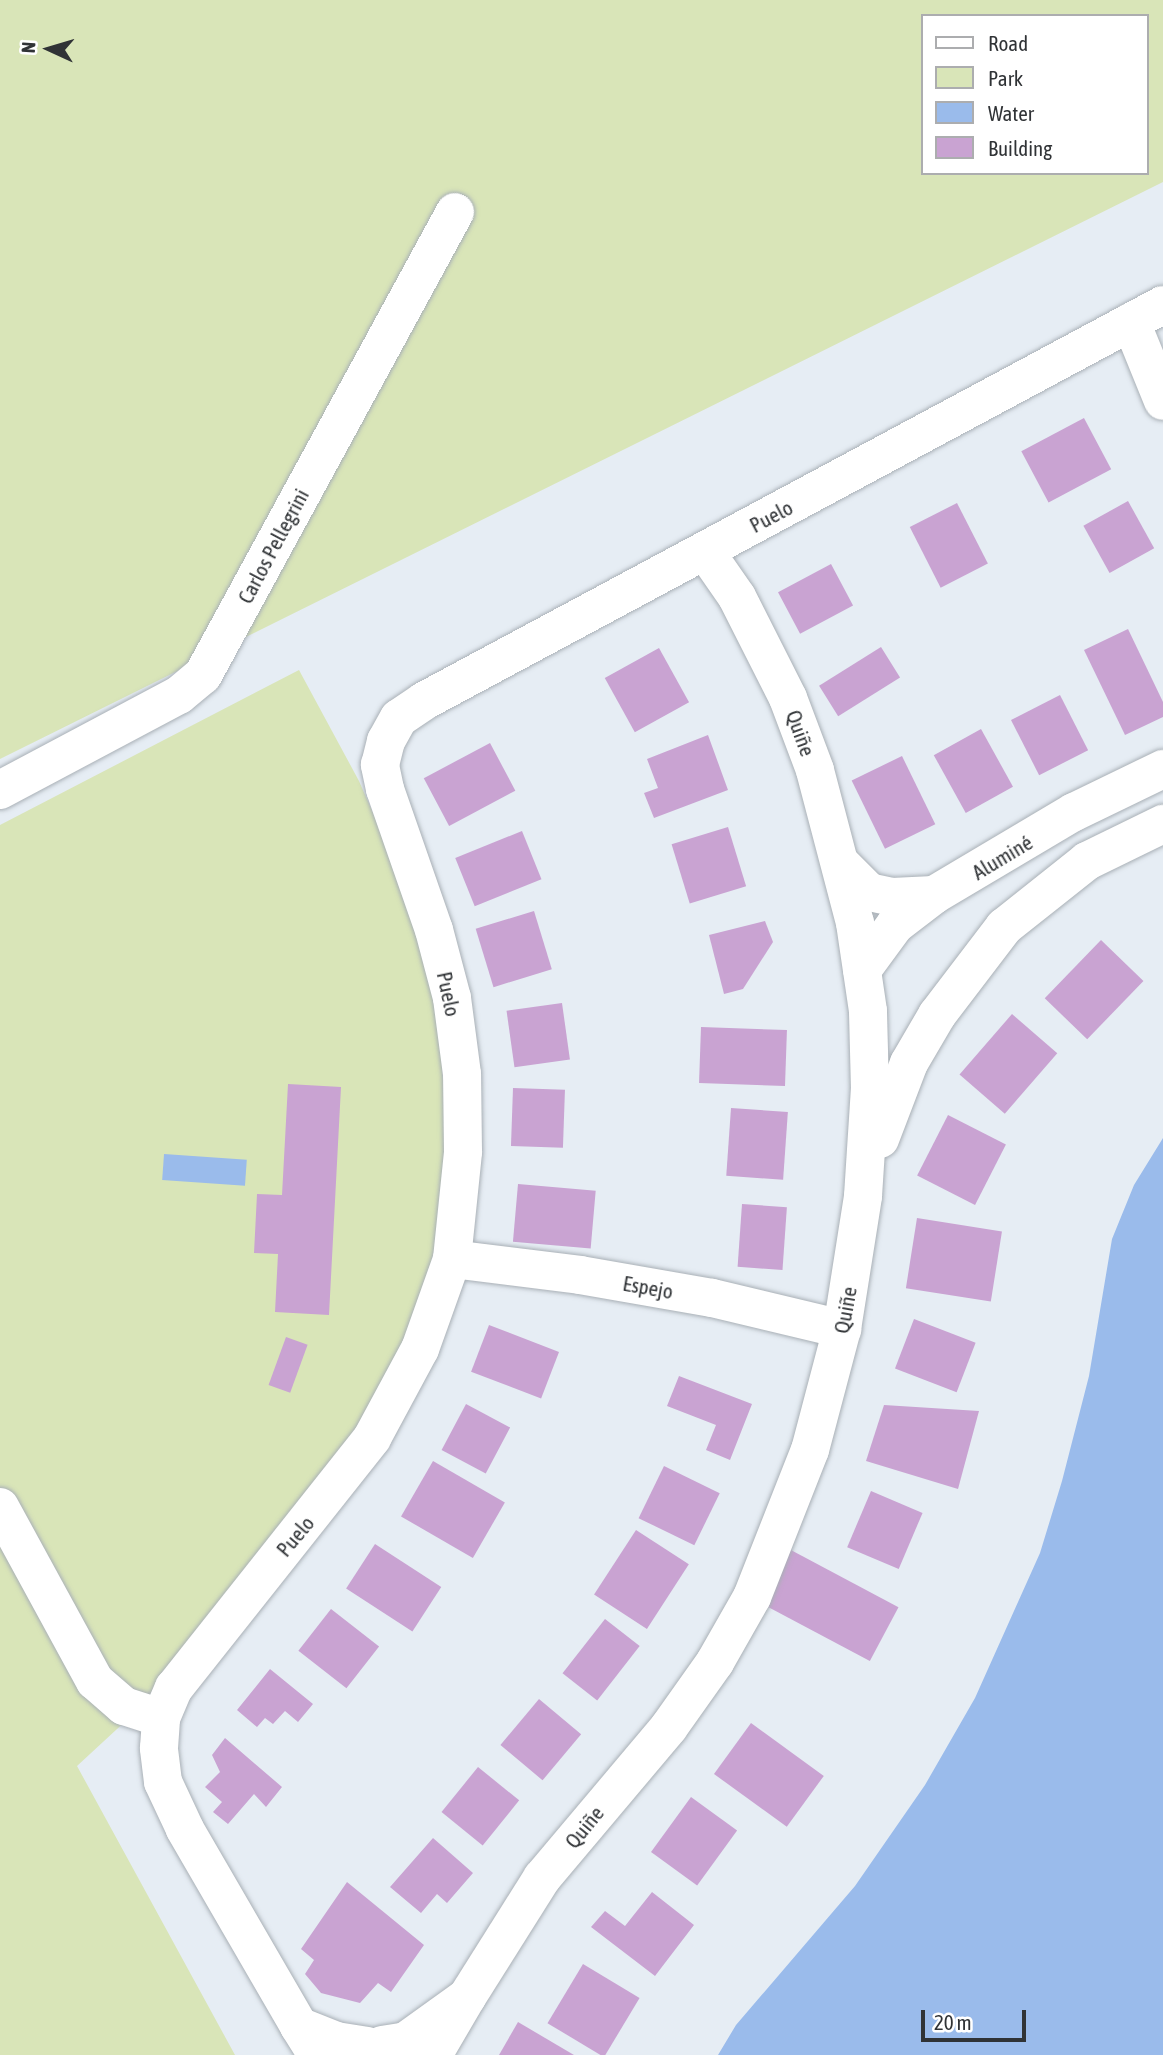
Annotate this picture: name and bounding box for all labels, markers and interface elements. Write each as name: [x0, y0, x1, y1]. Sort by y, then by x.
north arrow: [14, 14, 84, 84]
legend: [922, 14, 1149, 175]
text: Road: [988, 31, 1028, 55]
text: N: [17, 41, 39, 54]
text: Park: [988, 66, 1023, 90]
text: Water: [988, 101, 1034, 125]
text: Building: [988, 136, 1052, 160]
street label: Carlos Pellegrini: [232, 484, 314, 608]
street label: Puelo: [745, 494, 797, 538]
street label: Quiñe: [781, 707, 821, 759]
street label: Aluminé: [967, 829, 1037, 885]
street label: Puelo: [432, 969, 466, 1019]
street label: Espejo: [621, 1270, 675, 1304]
street label: Quiñe: [829, 1285, 861, 1335]
street label: Puelo: [271, 1511, 319, 1561]
street label: Quiñe: [559, 1801, 609, 1853]
scale bar: [925, 1996, 1030, 2040]
text: 20 m: [934, 2010, 972, 2034]

